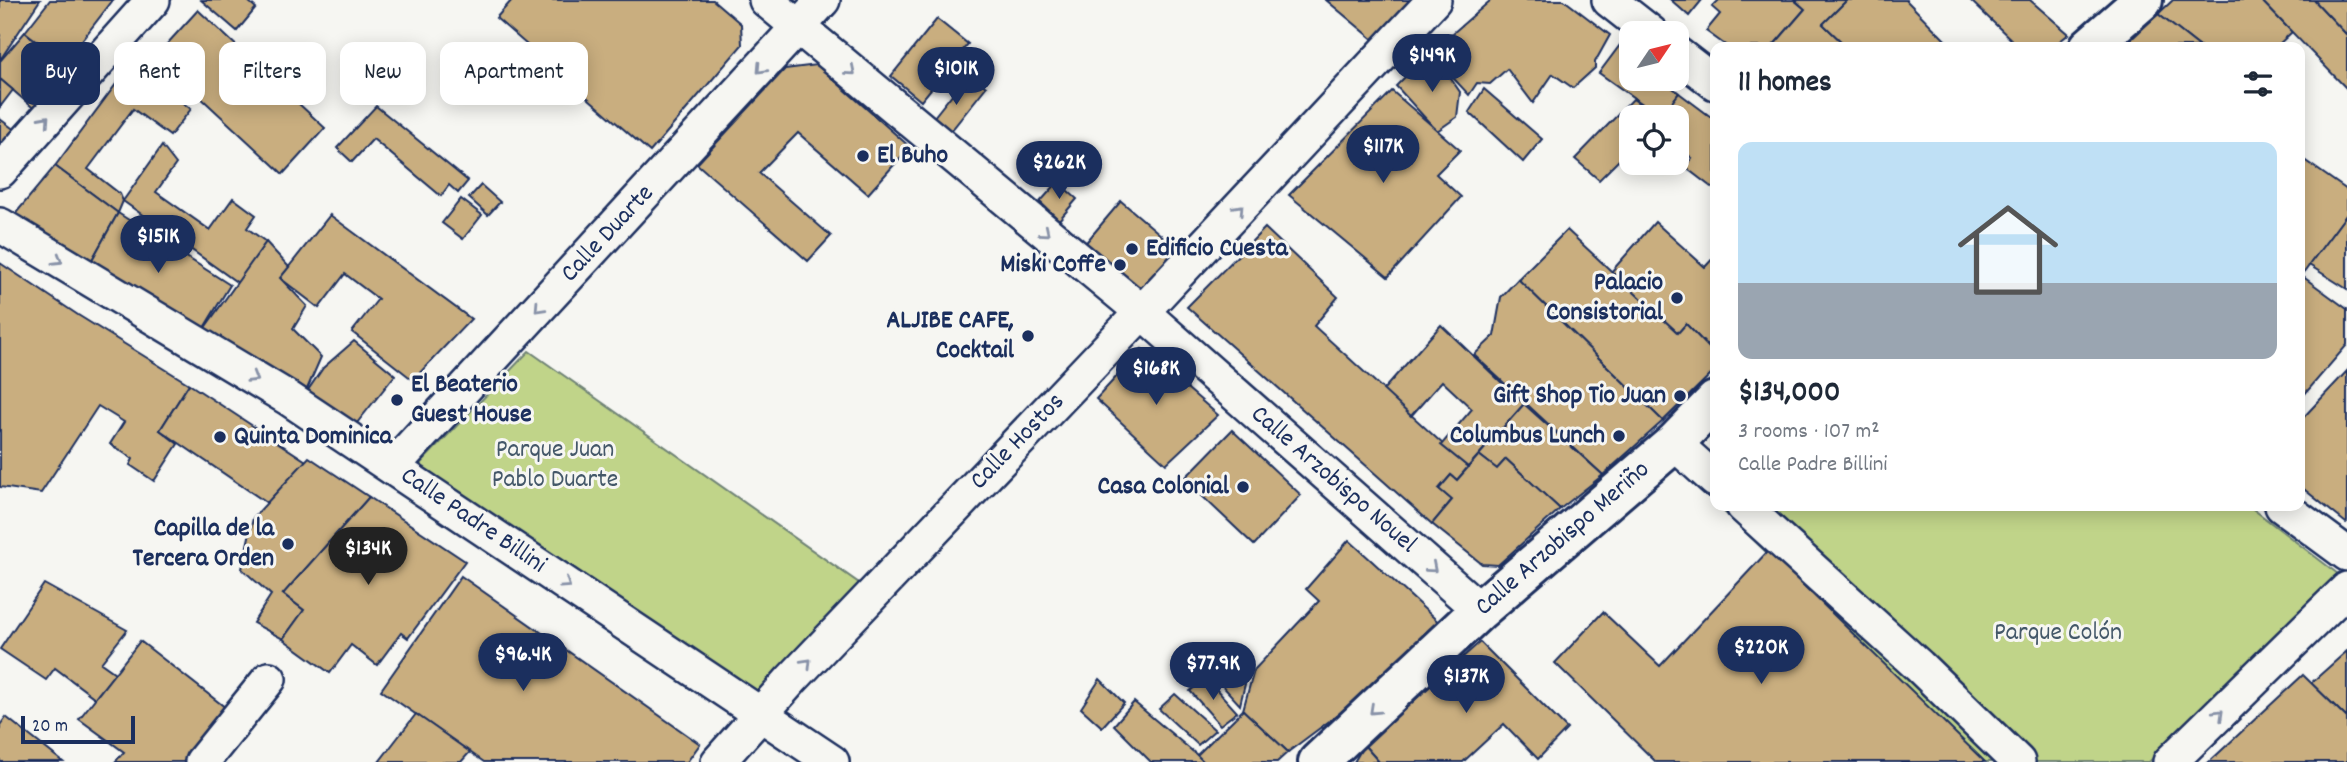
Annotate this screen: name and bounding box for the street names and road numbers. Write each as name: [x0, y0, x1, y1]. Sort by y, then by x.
street label: Calle Duarte: [553, 177, 663, 291]
street label: Calle Hostos: [962, 385, 1074, 499]
street label: Calle Arzobispo Nouel: [1242, 397, 1424, 563]
street label: Calle Arzobispo Meriño: [1467, 452, 1659, 626]
street label: Calle Padre Billini: [393, 458, 554, 584]

